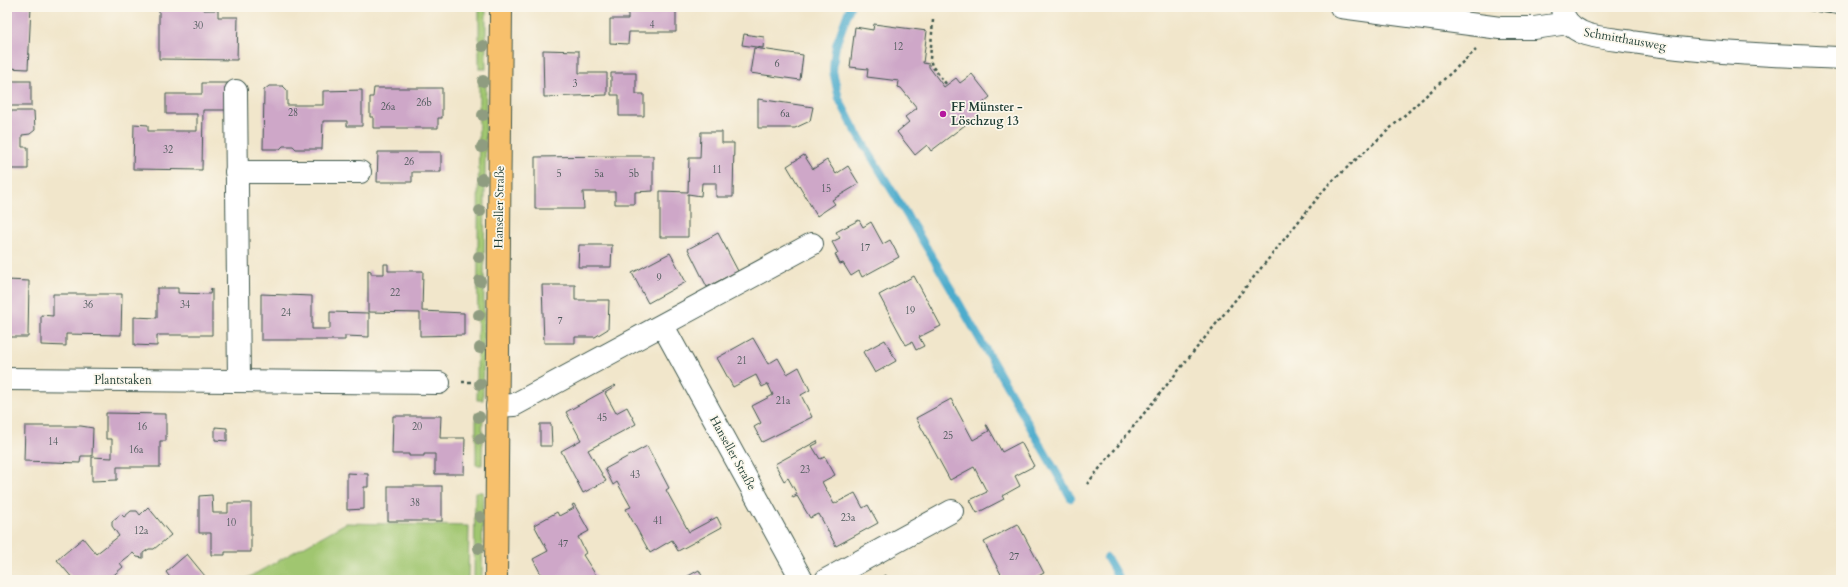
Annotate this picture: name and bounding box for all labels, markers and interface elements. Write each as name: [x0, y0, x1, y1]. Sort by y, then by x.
house number: 4: [649, 18, 655, 32]
house number: 30: [193, 19, 203, 33]
street label: Schmitthausweg: [1583, 24, 1668, 54]
house number: 12: [893, 40, 903, 54]
house number: 6: [774, 57, 780, 71]
house number: 3: [572, 77, 578, 91]
house number: 26b: [416, 96, 432, 110]
place label: FF Münster - Löschzug 13: [951, 99, 1023, 129]
house number: 26a: [381, 100, 396, 114]
house number: 28: [288, 106, 298, 120]
house number: 6a: [780, 107, 790, 121]
marker: FF Münster - Löschzug 13: [938, 109, 948, 119]
house number: 32: [163, 143, 173, 157]
house number: 26: [404, 155, 414, 169]
house number: 11: [712, 163, 722, 177]
street label: Hanseller Straße: [490, 166, 508, 248]
house number: 5: [556, 167, 562, 181]
house number: 5a: [594, 167, 604, 181]
house number: 5b: [629, 167, 639, 181]
house number: 15: [821, 182, 831, 196]
house number: 17: [860, 241, 870, 255]
house number: 9: [656, 271, 662, 285]
house number: 22: [390, 286, 400, 300]
house number: 36: [83, 298, 93, 312]
house number: 34: [180, 298, 190, 312]
house number: 19: [905, 304, 915, 318]
house number: 24: [281, 306, 291, 320]
house number: 7: [557, 314, 563, 328]
house number: 21: [737, 354, 747, 368]
street label: Plantstaken: [94, 372, 152, 388]
house number: 21a: [776, 394, 791, 408]
house number: 45: [597, 411, 607, 425]
street label: Hanseller Straße: [706, 413, 760, 493]
house number: 16: [137, 420, 147, 434]
house number: 20: [412, 420, 422, 434]
house number: 25: [943, 429, 953, 443]
house number: 14: [48, 435, 58, 449]
house number: 16a: [129, 443, 144, 457]
house number: 23: [800, 463, 810, 477]
house number: 43: [630, 468, 640, 482]
house number: 38: [410, 496, 420, 510]
house number: 23a: [841, 511, 856, 525]
house number: 41: [653, 514, 663, 528]
house number: 10: [226, 516, 236, 530]
house number: 12a: [134, 524, 149, 538]
house number: 47: [558, 537, 568, 551]
house number: 27: [1009, 550, 1019, 564]

